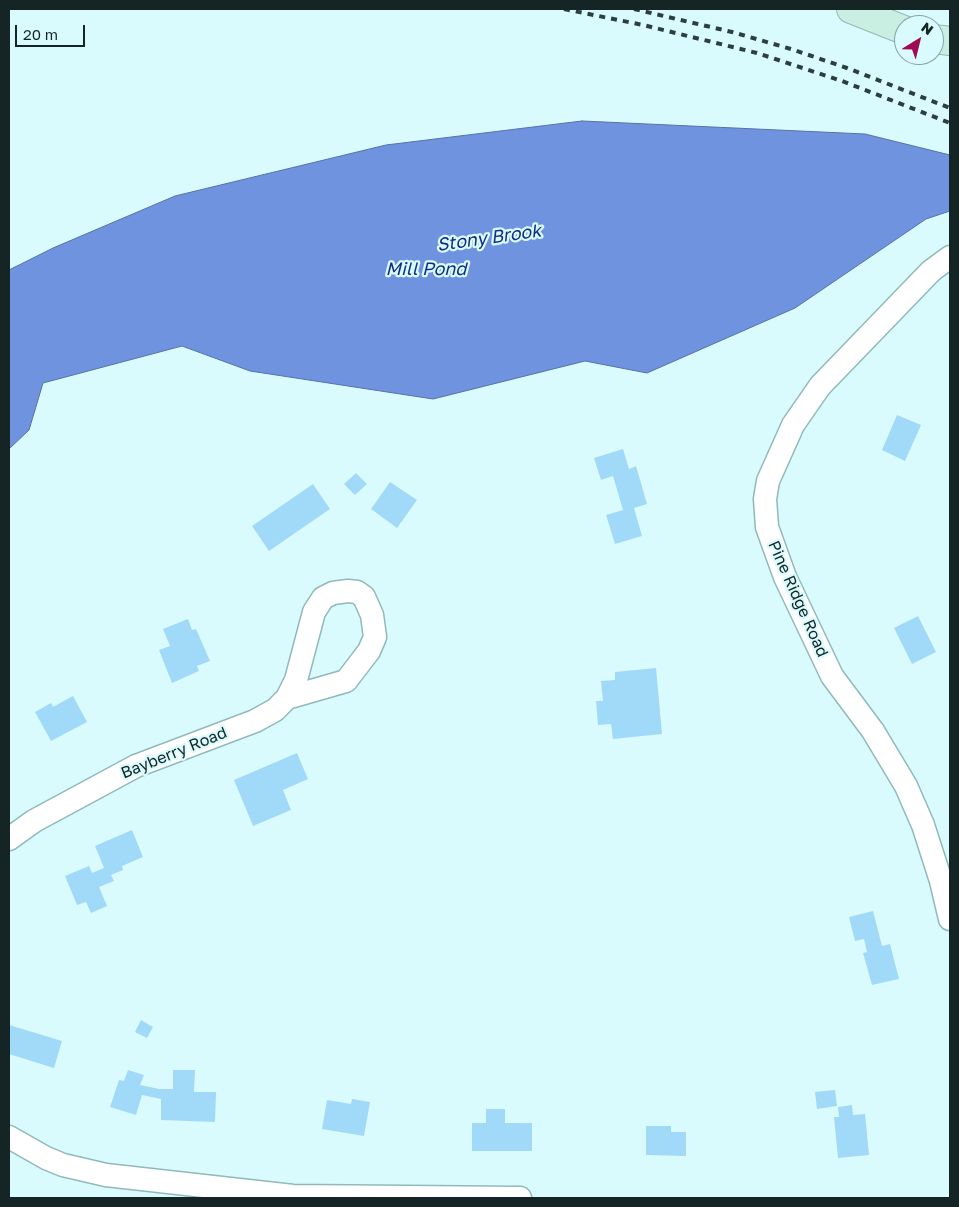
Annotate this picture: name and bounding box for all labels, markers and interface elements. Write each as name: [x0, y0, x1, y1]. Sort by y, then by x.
scale bar: [18, 15, 88, 47]
north arrow: [894, 15, 944, 65]
text: N: [918, 18, 937, 38]
text: 20 m: [23, 25, 58, 43]
water label: Stony Brook: [435, 220, 543, 256]
water label: Mill Pond: [386, 258, 466, 280]
street label: Pine Ridge Road: [764, 538, 832, 660]
street label: Bayberry Road: [118, 723, 230, 783]

